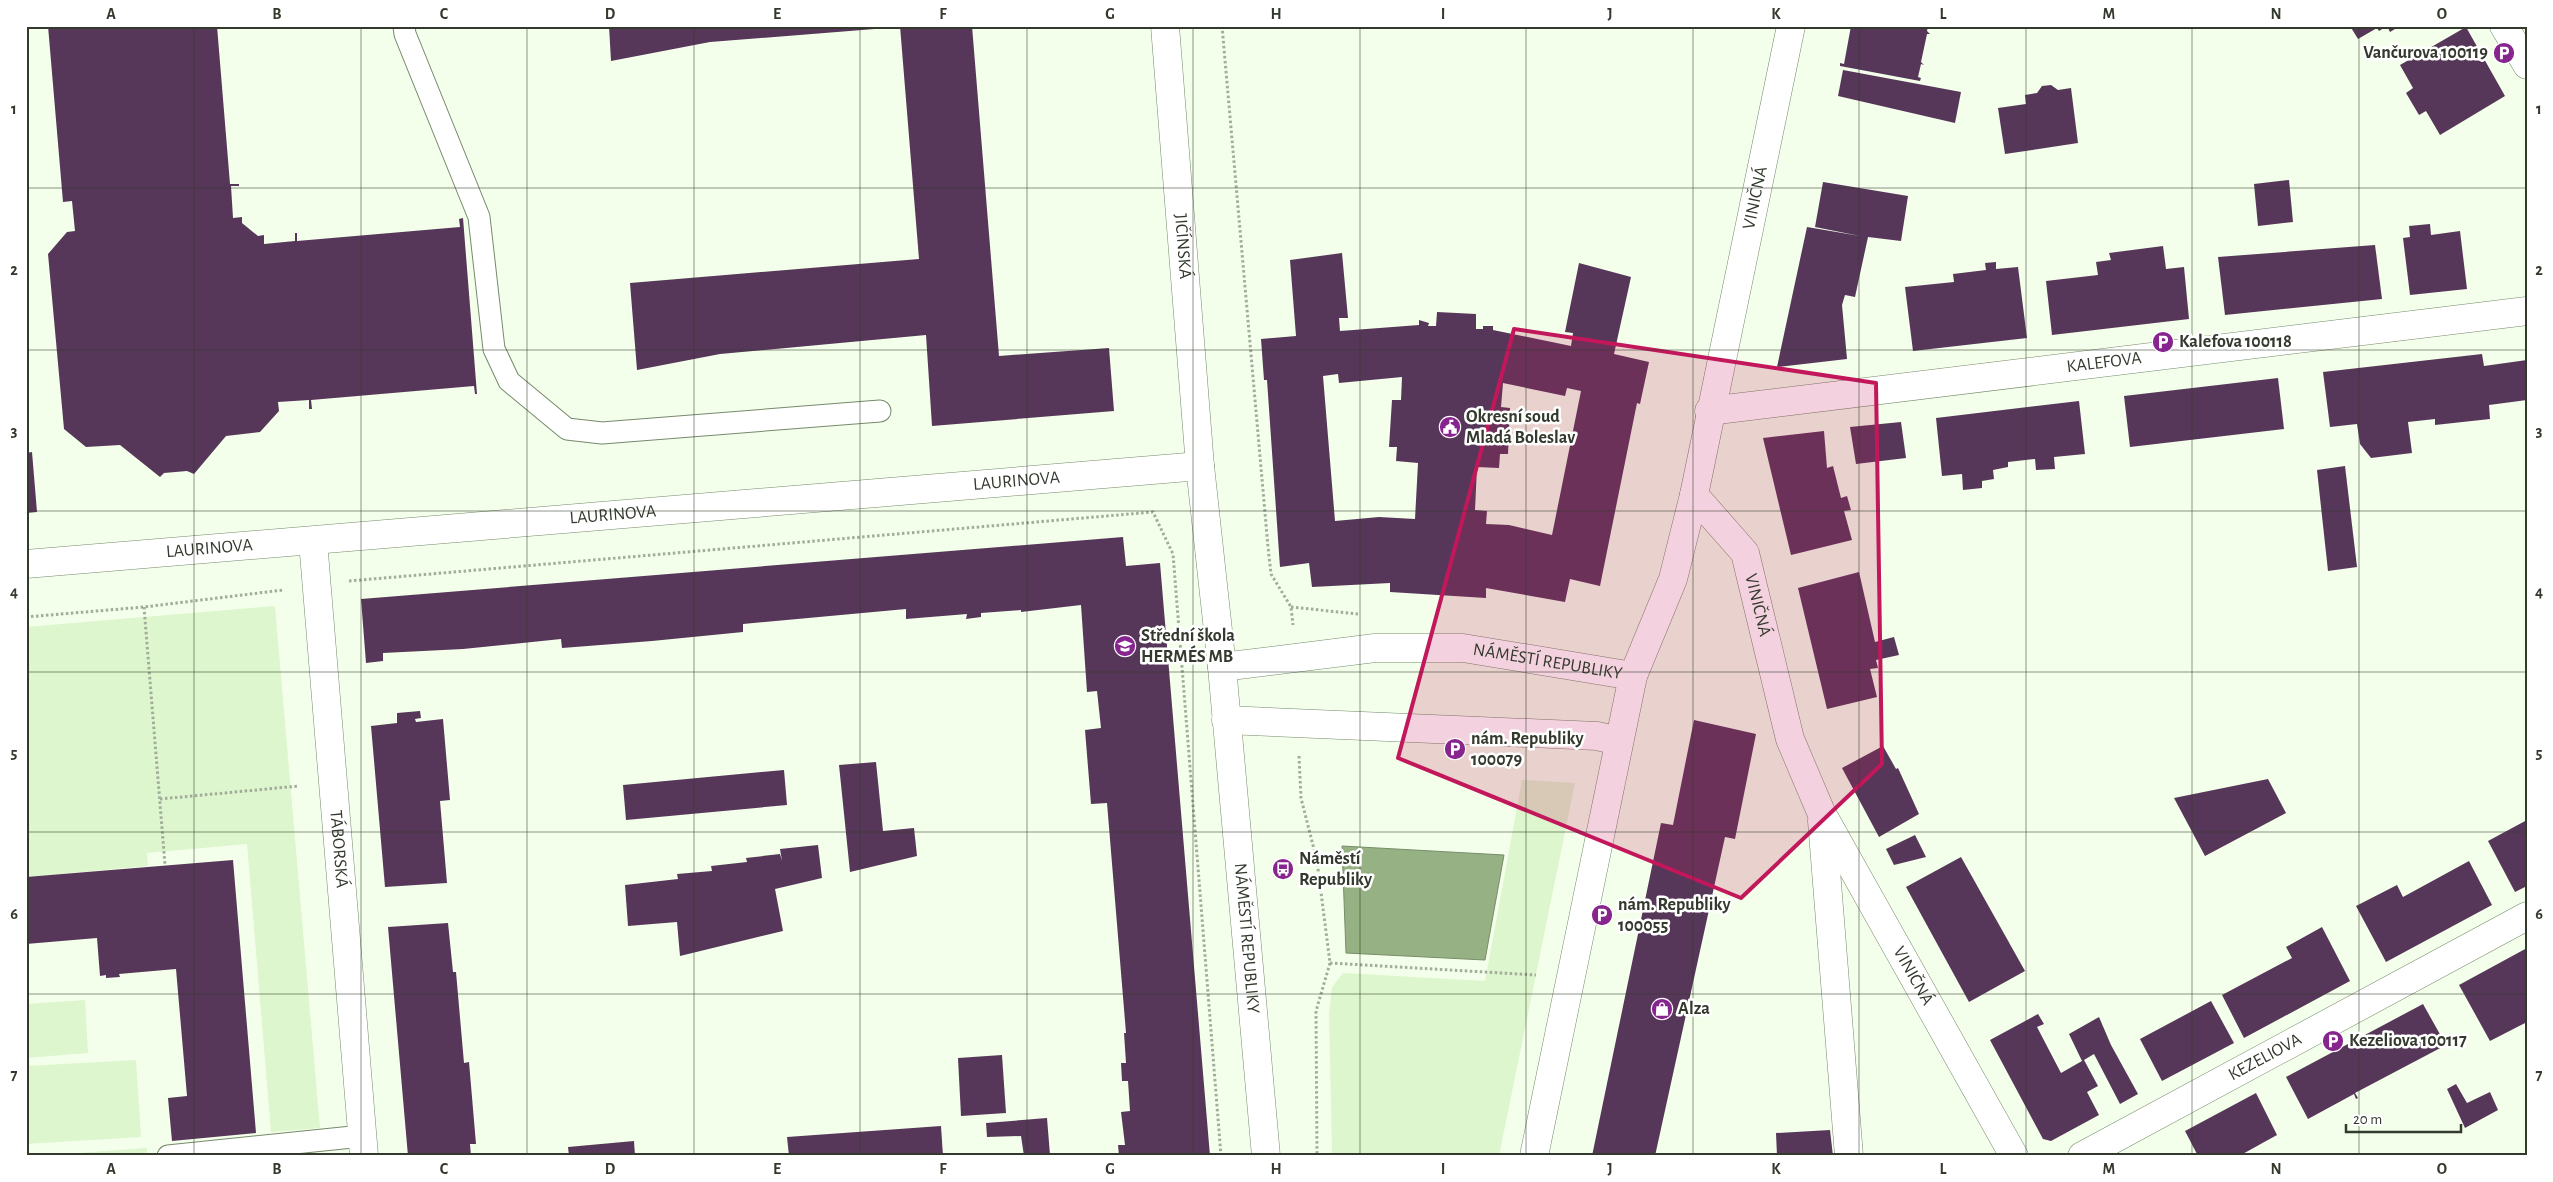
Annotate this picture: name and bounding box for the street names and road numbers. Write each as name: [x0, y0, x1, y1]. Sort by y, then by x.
street label: VINIČNÁ: [1740, 164, 1771, 231]
street label: JIČÍNSKÁ: [1171, 213, 1197, 280]
street label: KALEFOVA: [2065, 349, 2143, 376]
street label: LAURINOVA: [972, 469, 1061, 494]
street label: LAURINOVA: [569, 502, 658, 528]
street label: LAURINOVA: [165, 536, 254, 561]
street label: VINIČNÁ: [1741, 572, 1777, 639]
street label: NÁMĚSTÍ REPUBLIKY: [1472, 640, 1624, 683]
street label: TÁBORSKÁ: [326, 809, 354, 889]
street label: NÁMĚSTÍ REPUBLIKY: [1231, 862, 1262, 1015]
street label: VINIČNÁ: [1890, 944, 1939, 1009]
street label: KEZELIOVA: [2226, 1030, 2305, 1084]

